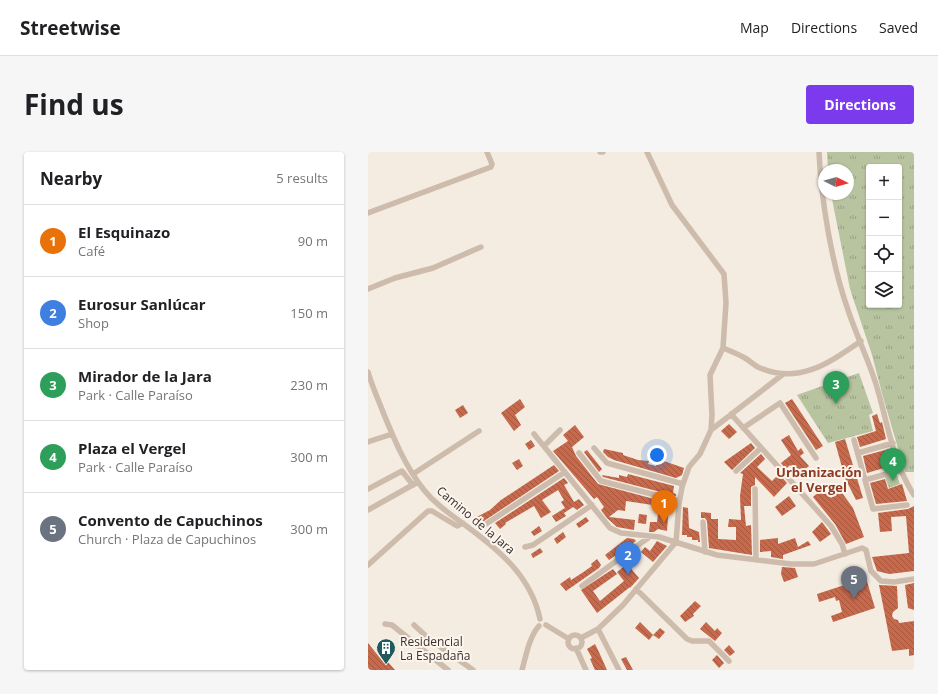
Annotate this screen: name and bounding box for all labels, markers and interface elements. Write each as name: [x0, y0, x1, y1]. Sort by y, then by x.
text: Streetwise: [20, 15, 121, 41]
text: Map: [740, 18, 769, 37]
text: Directions: [791, 18, 857, 37]
text: Saved: [879, 18, 918, 37]
text: Find us: [24, 85, 124, 123]
button: Directions: [806, 85, 914, 124]
north arrow: [818, 164, 854, 200]
map controls: [866, 164, 902, 308]
button: +: [866, 164, 902, 200]
text: Nearby: [40, 167, 102, 190]
text: 5 results: [276, 169, 328, 187]
button: −: [866, 200, 902, 236]
text: El Esquinazo: [78, 222, 170, 242]
text: 1: [49, 232, 57, 250]
text: 90 m: [298, 232, 328, 250]
button: locate: [866, 236, 902, 272]
text: Café: [78, 242, 105, 260]
button: layers: [866, 272, 902, 308]
text: Eurosur Sanlúcar: [78, 294, 206, 314]
text: 2: [49, 304, 57, 322]
text: 150 m: [290, 304, 328, 322]
text: Shop: [78, 314, 109, 332]
text: Mirador de la Jara: [78, 366, 212, 386]
pin: 3: [823, 371, 849, 404]
text: 3: [49, 376, 57, 394]
text: 230 m: [290, 376, 328, 394]
text: Park · Calle Paraíso: [78, 386, 193, 404]
text: Plaza el Vergel: [78, 438, 186, 458]
your location: [647, 445, 667, 465]
text: 4: [49, 448, 57, 466]
text: 300 m: [290, 448, 328, 466]
pin: 4: [880, 448, 906, 481]
text: Park · Calle Paraíso: [78, 458, 193, 476]
district label: Urbanización el Vergel: [776, 463, 862, 496]
street label: Camino de la Jara: [433, 482, 519, 558]
pin: 1: [651, 490, 677, 523]
text: Convento de Capuchinos: [78, 510, 263, 530]
text: 5: [49, 520, 57, 538]
text: 300 m: [290, 520, 328, 538]
text: Church · Plaza de Capuchinos: [78, 530, 256, 548]
pin: 2: [615, 542, 641, 575]
pin: 5: [841, 566, 867, 599]
place label: Residencial La Espadaña: [400, 633, 470, 664]
building icon: Residencial La Espadaña: [375, 637, 397, 665]

